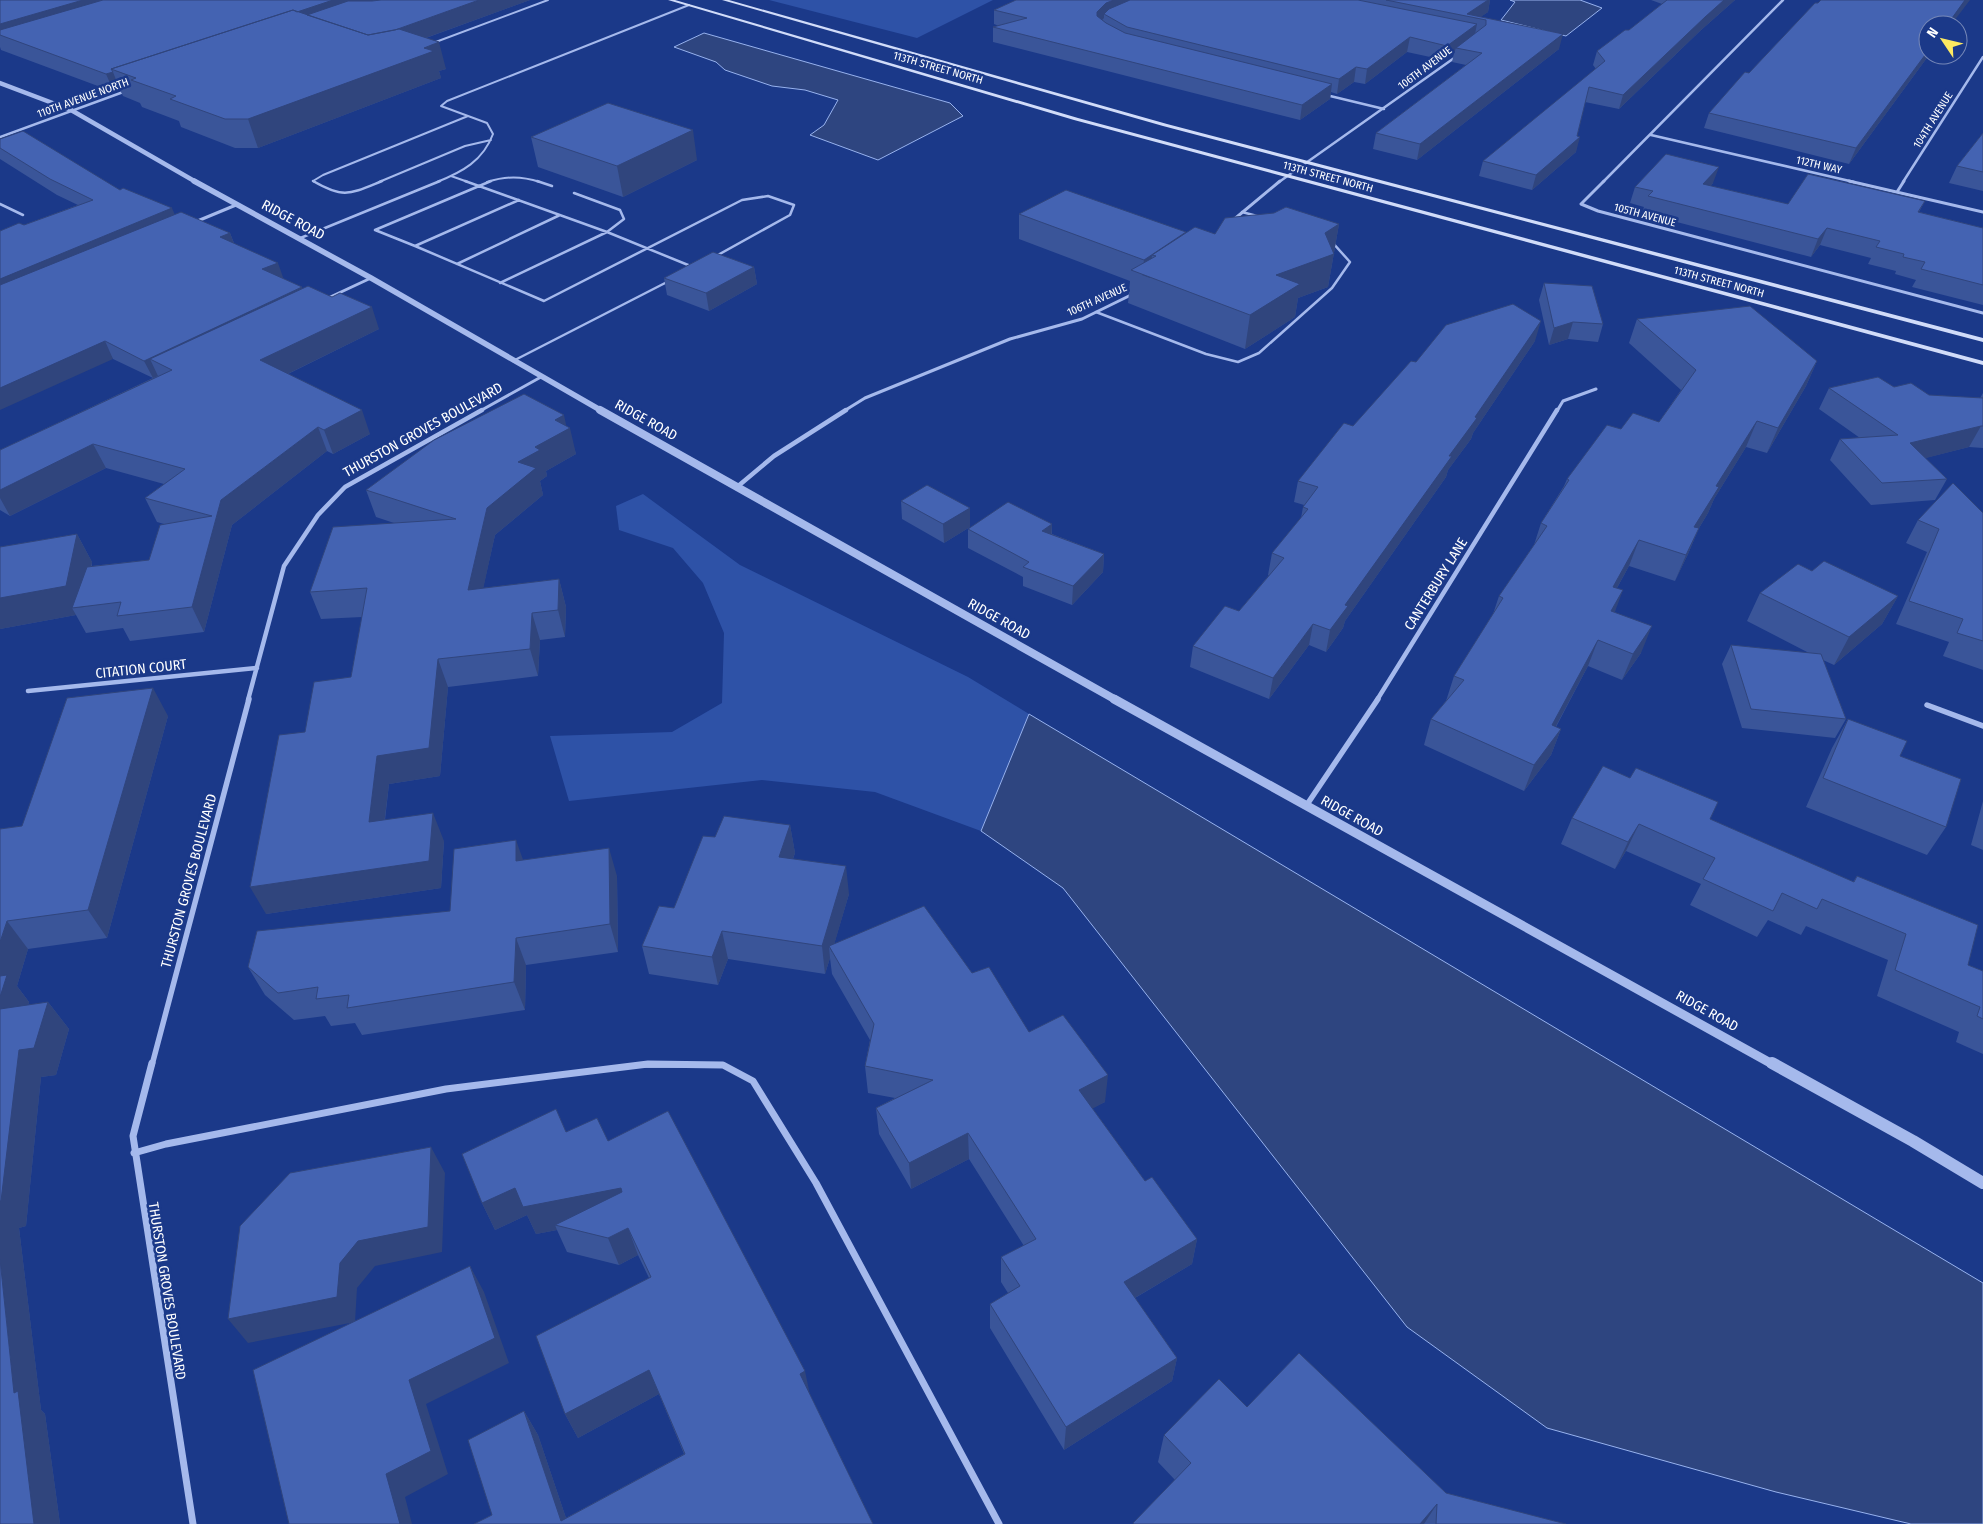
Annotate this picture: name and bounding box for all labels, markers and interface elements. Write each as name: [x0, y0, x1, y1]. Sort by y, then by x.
north arrow: [1918, 15, 1968, 65]
text: N: [1923, 25, 1942, 41]
street label: 106TH AVENUE: [1396, 44, 1454, 92]
street label: 113TH STREET NORTH: [892, 49, 984, 87]
street label: 110TH AVENUE NORTH: [35, 75, 131, 121]
street label: 104TH AVENUE: [1911, 89, 1955, 151]
street label: 112TH WAY: [1795, 153, 1844, 177]
street label: 113TH STREET NORTH: [1281, 159, 1375, 195]
street label: RIDGE ROAD: [259, 196, 327, 244]
street label: 105TH AVENUE: [1613, 200, 1677, 230]
street label: 113TH STREET NORTH: [1672, 264, 1766, 300]
street label: 106TH AVENUE: [1065, 281, 1129, 319]
street label: THURSTON GROVES BOULEVARD: [340, 379, 506, 481]
street label: RIDGE ROAD: [612, 396, 680, 444]
street label: CANTERBURY LANE: [1401, 534, 1471, 633]
street label: RIDGE ROAD: [965, 595, 1033, 643]
street label: CITATION COURT: [95, 656, 188, 682]
street label: THURSTON GROVES BOULEVARD: [158, 792, 220, 970]
street label: RIDGE ROAD: [1318, 792, 1386, 840]
street label: RIDGE ROAD: [1673, 987, 1741, 1035]
street label: THURSTON GROVES BOULEVARD: [145, 1201, 189, 1381]

